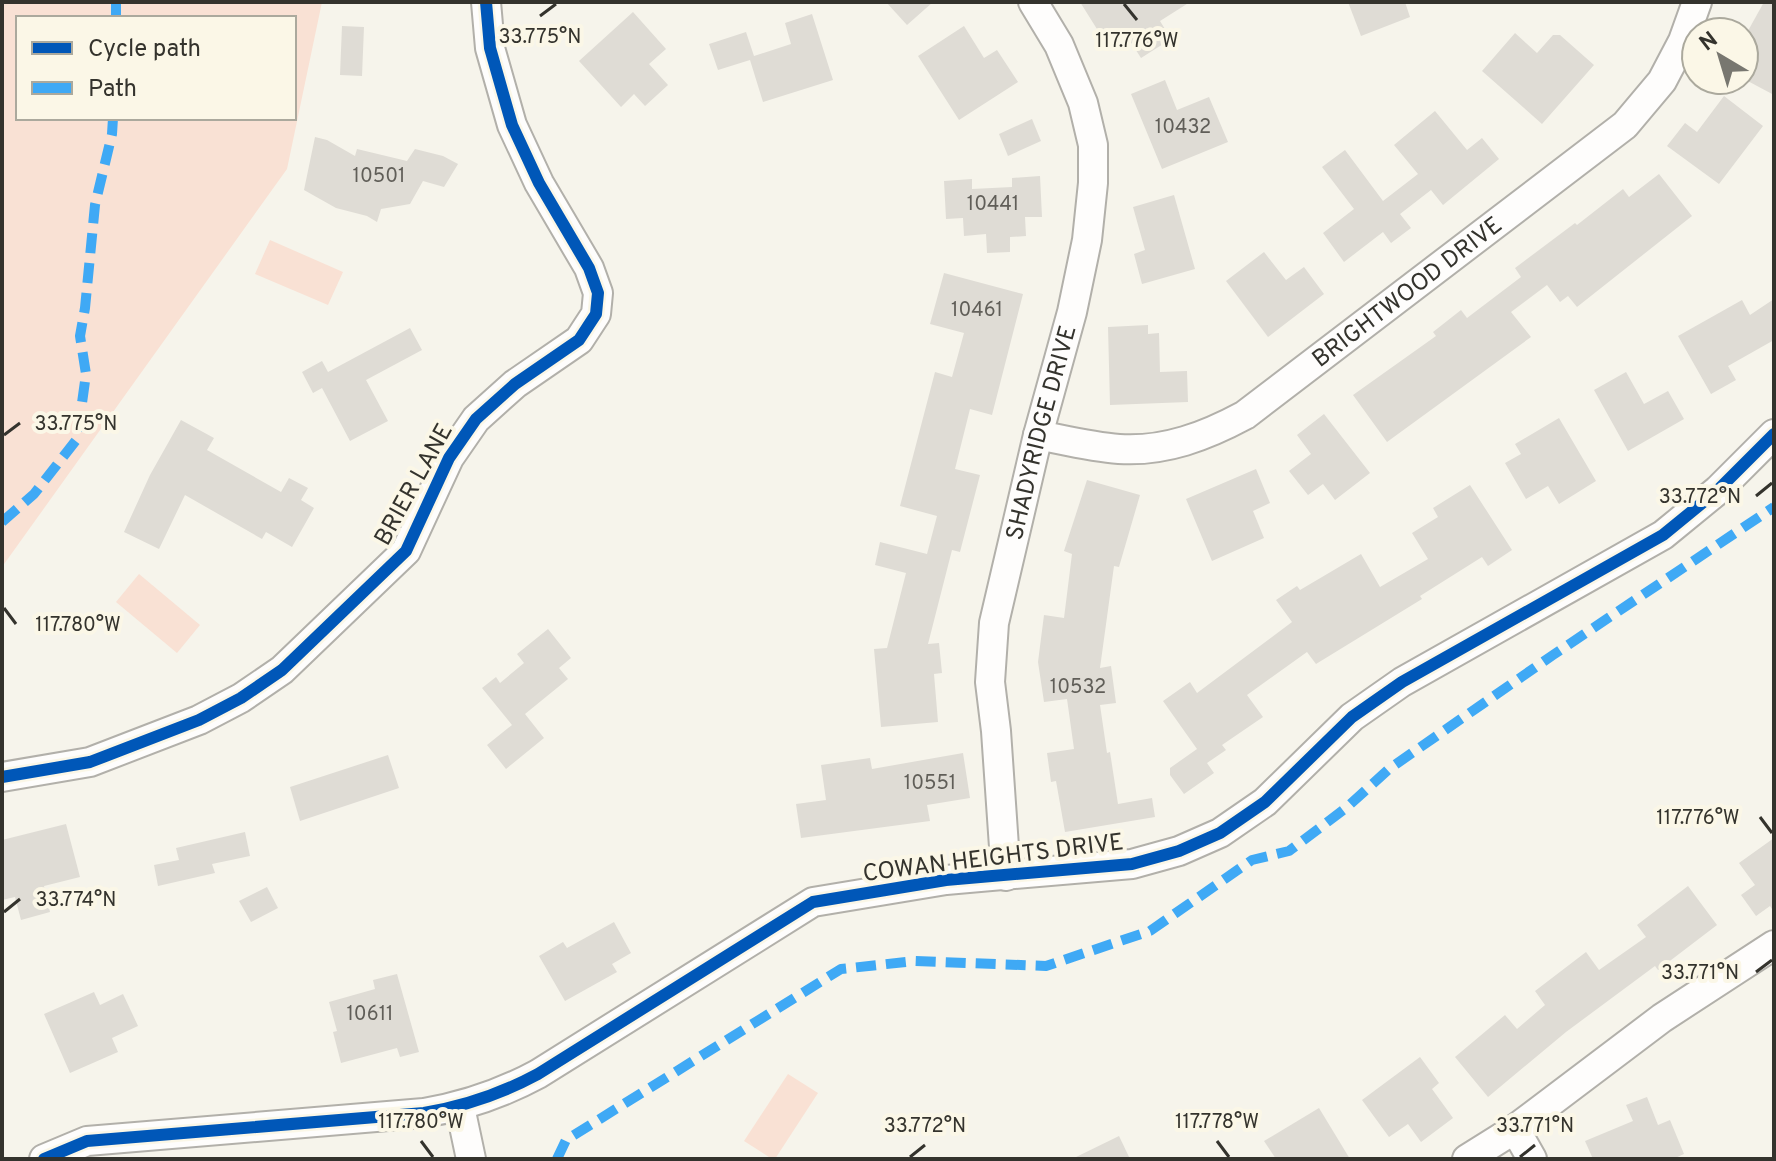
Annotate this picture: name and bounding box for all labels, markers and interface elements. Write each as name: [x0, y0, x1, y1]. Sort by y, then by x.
legend: [16, 16, 296, 120]
north arrow: [1680, 16, 1760, 96]
text: 33.775°N: [499, 25, 581, 51]
text: N: [1695, 27, 1724, 58]
text: 117.776°W: [1095, 29, 1179, 55]
text: Cycle path: [88, 35, 201, 65]
text: Path: [88, 75, 137, 105]
house number: 10432: [1155, 115, 1211, 141]
house number: 10501: [353, 164, 405, 190]
house number: 10441: [967, 192, 1019, 218]
street label: BRIGHTWOOD DRIVE: [1307, 211, 1509, 375]
house number: 10461: [951, 298, 1003, 324]
street label: SHADYRIDGE DRIVE: [1001, 322, 1085, 543]
text: 33.775°N: [35, 412, 117, 438]
street label: BRIER LANE: [369, 419, 461, 551]
text: 33.772°N: [1659, 485, 1741, 511]
text: 117.780°W: [35, 613, 121, 639]
house number: 10532: [1050, 675, 1106, 701]
house number: 10551: [904, 771, 956, 797]
text: 117.776°W: [1656, 806, 1740, 832]
street label: COWAN HEIGHTS DRIVE: [861, 828, 1125, 890]
text: 33.774°N: [36, 888, 116, 914]
text: 33.771°N: [1661, 961, 1739, 987]
house number: 10611: [346, 1002, 394, 1028]
text: 117.780°W: [378, 1110, 464, 1136]
text: 117.778°W: [1175, 1110, 1259, 1136]
text: 33.772°N: [884, 1114, 966, 1140]
text: 33.771°N: [1496, 1114, 1574, 1140]

